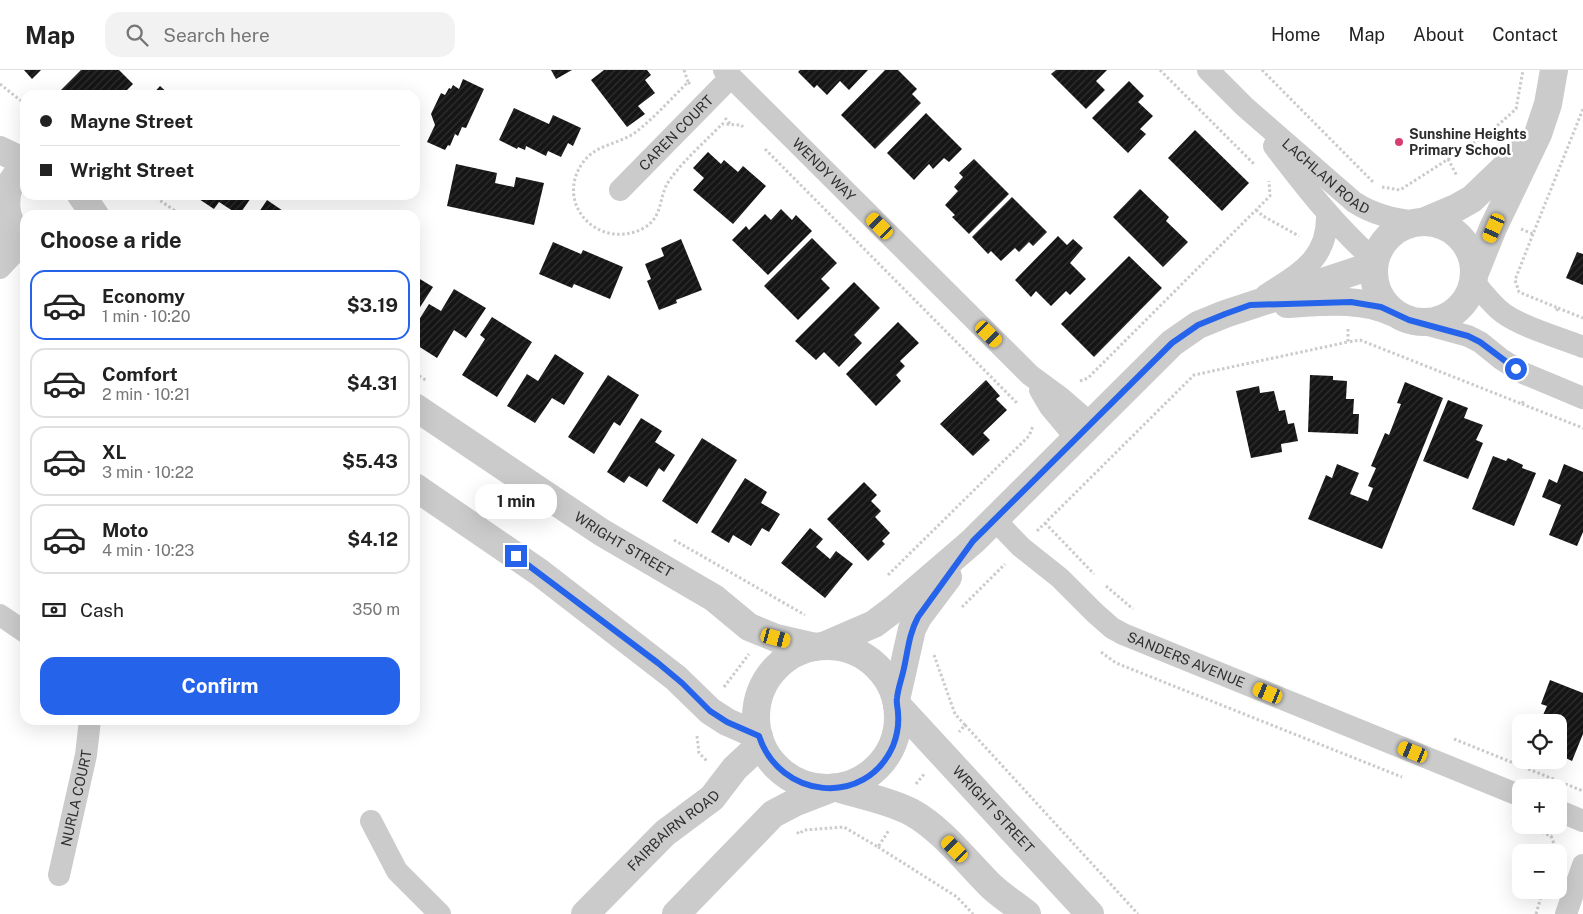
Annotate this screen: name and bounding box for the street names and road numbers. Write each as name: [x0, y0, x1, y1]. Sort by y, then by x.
street label: CAREN COURT: [636, 92, 716, 174]
street label: WENDY WAY: [789, 135, 859, 205]
street label: LACHLAN ROAD: [1279, 135, 1372, 217]
street label: WRIGHT STREET: [571, 508, 676, 580]
street label: SANDERS AVENUE: [1125, 629, 1247, 691]
street label: NURLA COURT: [58, 749, 95, 848]
street label: WRIGHT STREET: [949, 763, 1037, 856]
street label: FAIRBAIRN ROAD: [624, 787, 723, 874]

